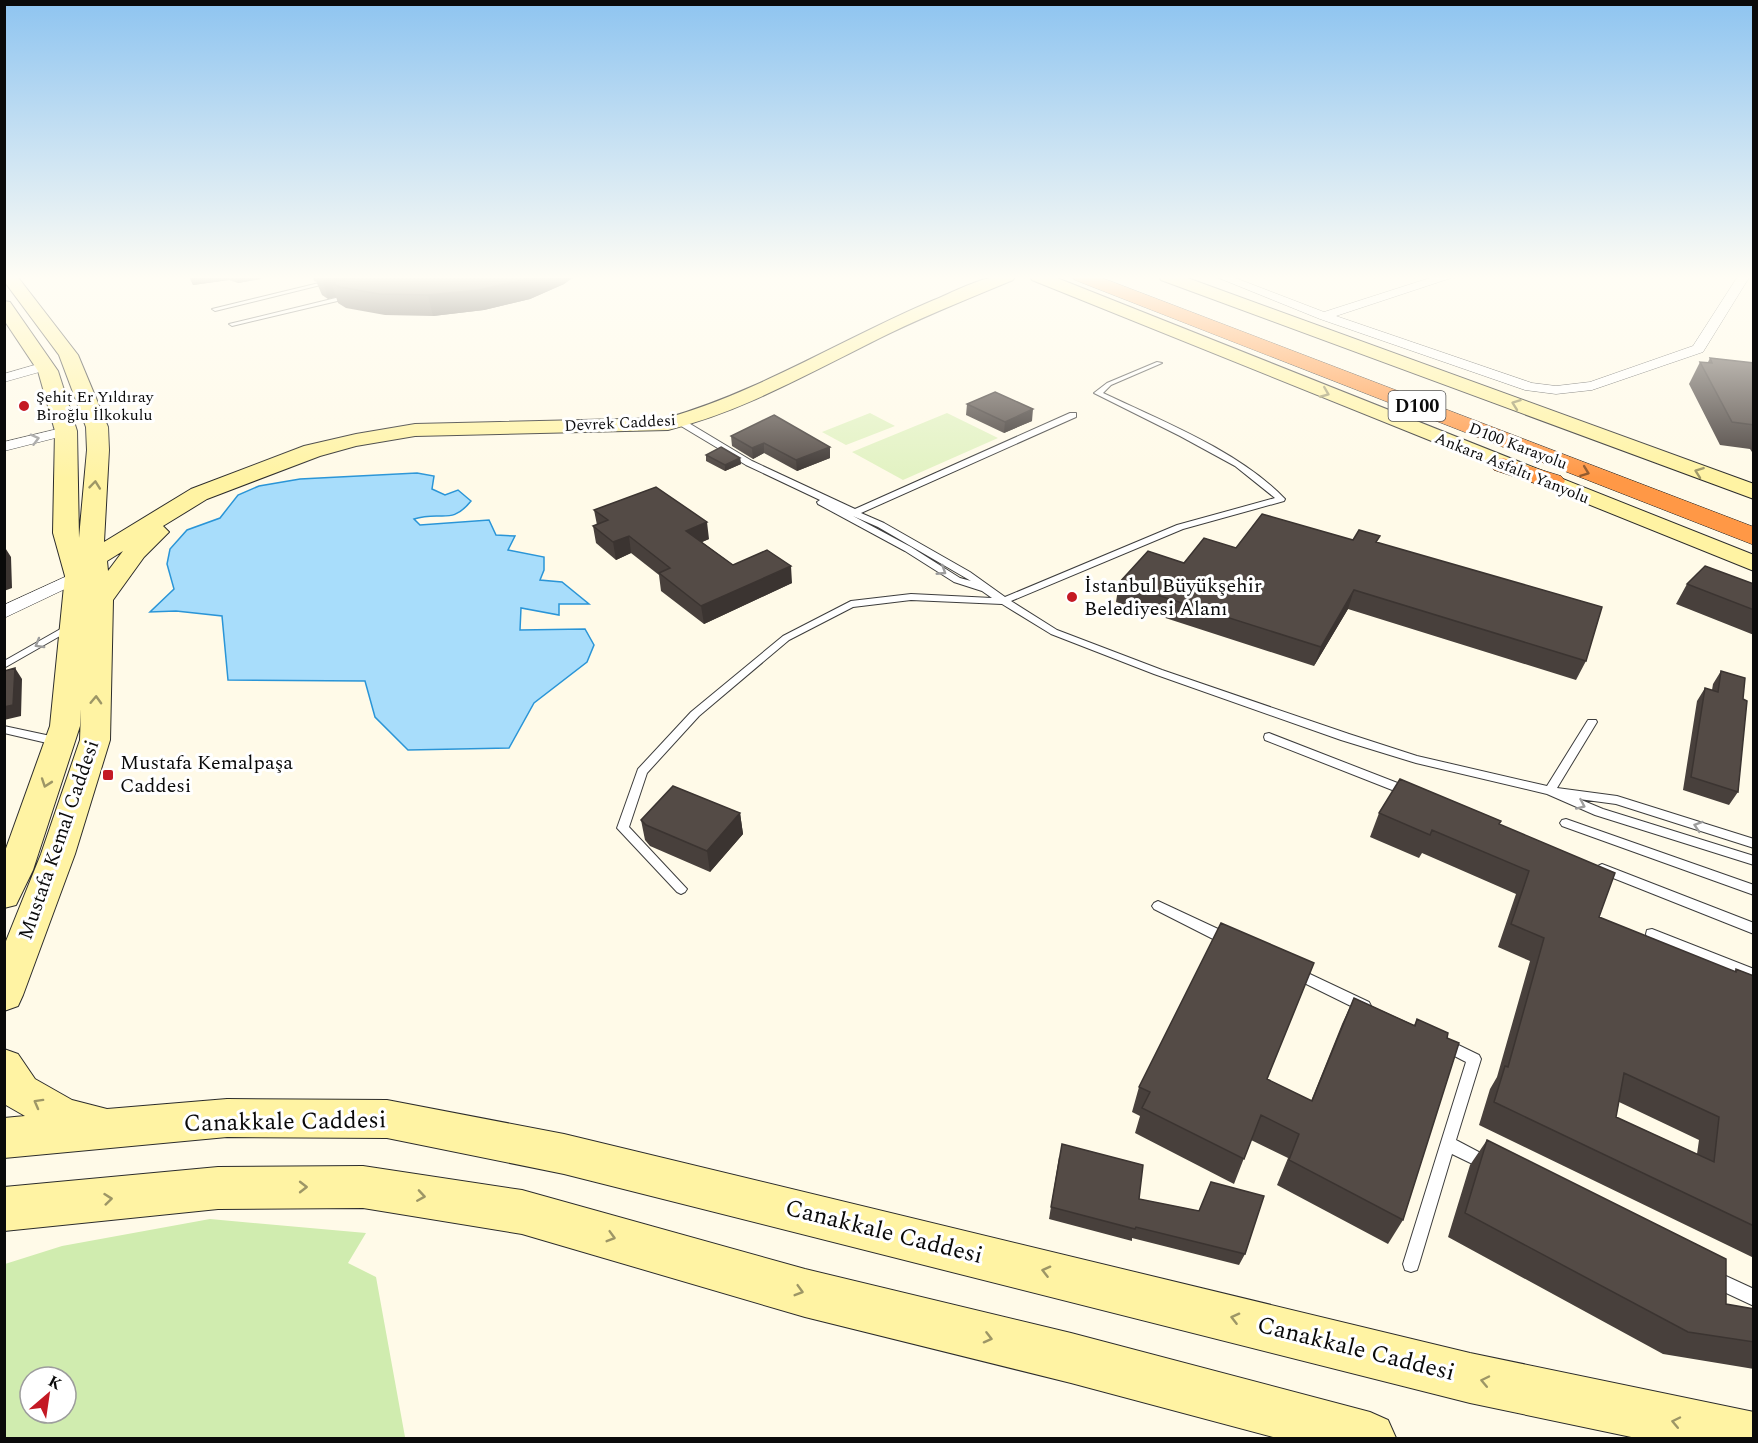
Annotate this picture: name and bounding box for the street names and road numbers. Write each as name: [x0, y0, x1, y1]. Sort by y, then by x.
road number: D100: [1388, 391, 1446, 421]
street label: Devrek Caddesi: [564, 408, 676, 438]
street label: D100 Karayolu: [1465, 416, 1571, 476]
street label: Ankara Asfaltı Yanyolu: [1431, 426, 1593, 510]
street label: Mustafa Kemal Caddesi: [11, 736, 107, 944]
street label: Canakkale Caddesi: [183, 1102, 387, 1142]
street label: Canakkale Caddesi: [781, 1190, 987, 1274]
street label: Canakkale Caddesi: [1253, 1307, 1459, 1391]

